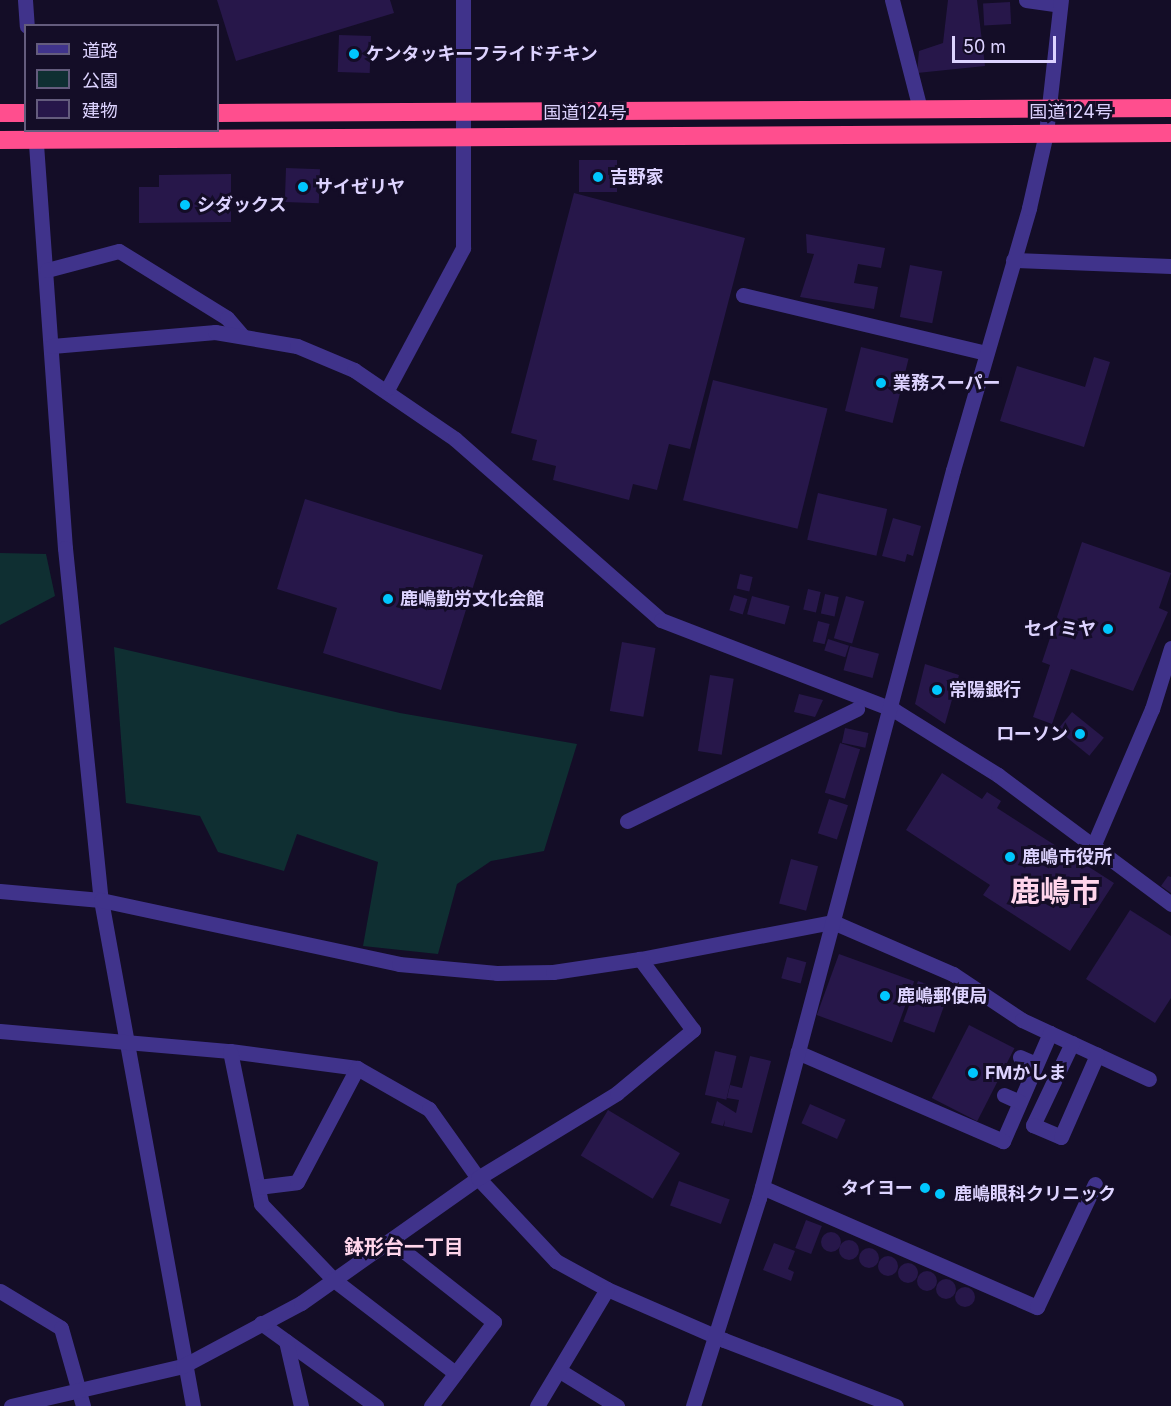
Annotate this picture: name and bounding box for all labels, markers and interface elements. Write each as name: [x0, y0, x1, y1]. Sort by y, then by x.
legend: [24, 24, 219, 132]
scale bar: [955, 24, 1058, 62]
text: 50 m: [963, 36, 1006, 57]
text: 道路: [82, 40, 118, 61]
place label: ケンタッキーフライドチキン: [366, 43, 600, 65]
marker: ケンタッキーフライドチキン: [347, 47, 361, 61]
text: 公園: [82, 70, 118, 91]
text: 建物: [82, 100, 118, 121]
street label: 国道124号: [1029, 101, 1113, 123]
street label: 国道124号: [543, 102, 627, 124]
place label: 吉野家: [610, 166, 664, 188]
marker: 吉野家: [591, 170, 605, 184]
place label: サイゼリヤ: [315, 176, 405, 198]
marker: サイゼリヤ: [296, 180, 310, 194]
place label: シダックス: [197, 194, 287, 216]
marker: シダックス: [178, 198, 192, 212]
place label: 業務スーパー: [893, 372, 1001, 394]
marker: 業務スーパー: [874, 376, 888, 390]
place label: 鹿嶋勤労文化会館: [400, 588, 544, 610]
marker: 鹿嶋勤労文化会館: [381, 592, 395, 606]
place label: セイミヤ: [1024, 618, 1096, 640]
marker: セイミヤ: [1101, 622, 1115, 636]
place label: 常陽銀行: [949, 679, 1021, 701]
marker: 常陽銀行: [930, 683, 944, 697]
place label: ローソン: [996, 723, 1068, 745]
marker: ローソン: [1073, 727, 1087, 741]
place label: 鹿嶋市役所: [1022, 846, 1112, 868]
marker: 鹿嶋市役所: [1003, 850, 1017, 864]
district label: 鹿嶋市: [1010, 873, 1100, 909]
place label: 鹿嶋郵便局: [897, 985, 987, 1007]
marker: 鹿嶋郵便局: [878, 989, 892, 1003]
place label: FMかしま: [985, 1062, 1066, 1084]
marker: FMかしま: [966, 1066, 980, 1080]
place label: タイヨー: [841, 1177, 913, 1199]
marker: タイヨー: [918, 1181, 932, 1195]
place label: 鹿嶋眼科クリニック: [954, 1183, 1116, 1205]
marker: 鹿嶋眼科クリニック: [931, 1185, 949, 1203]
district label: 鉢形台一丁目: [344, 1235, 464, 1259]

